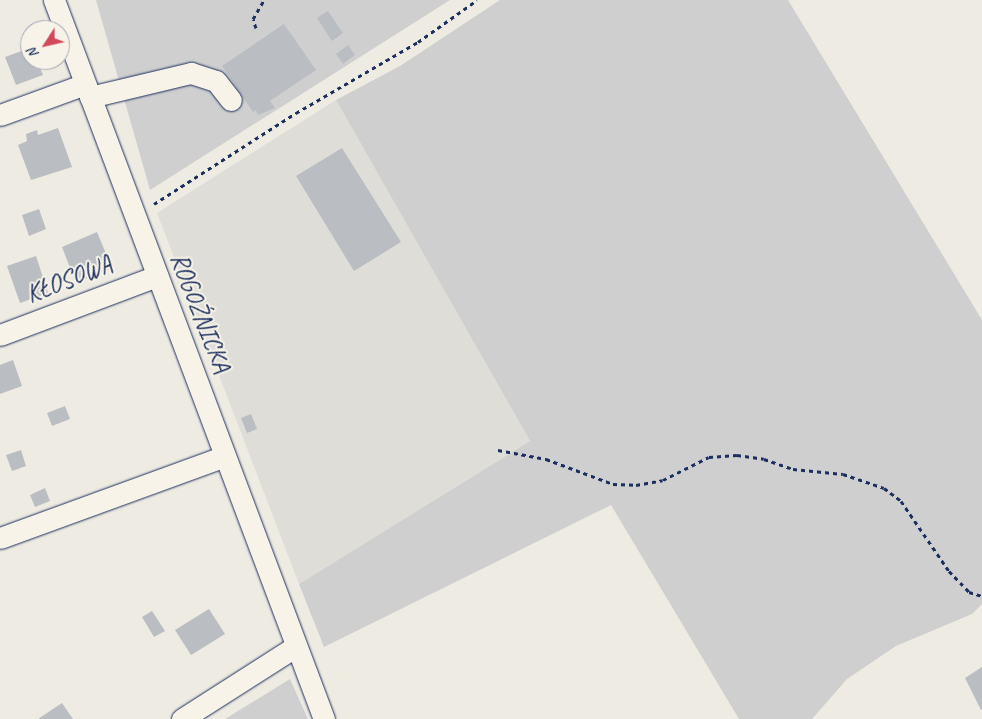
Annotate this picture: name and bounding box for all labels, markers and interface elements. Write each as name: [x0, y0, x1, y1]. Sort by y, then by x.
north arrow: [20, 20, 70, 70]
text: N: [24, 45, 43, 62]
street label: KŁOSOWA: [22, 249, 116, 309]
street label: ROGOŹNICKA: [164, 249, 236, 377]

